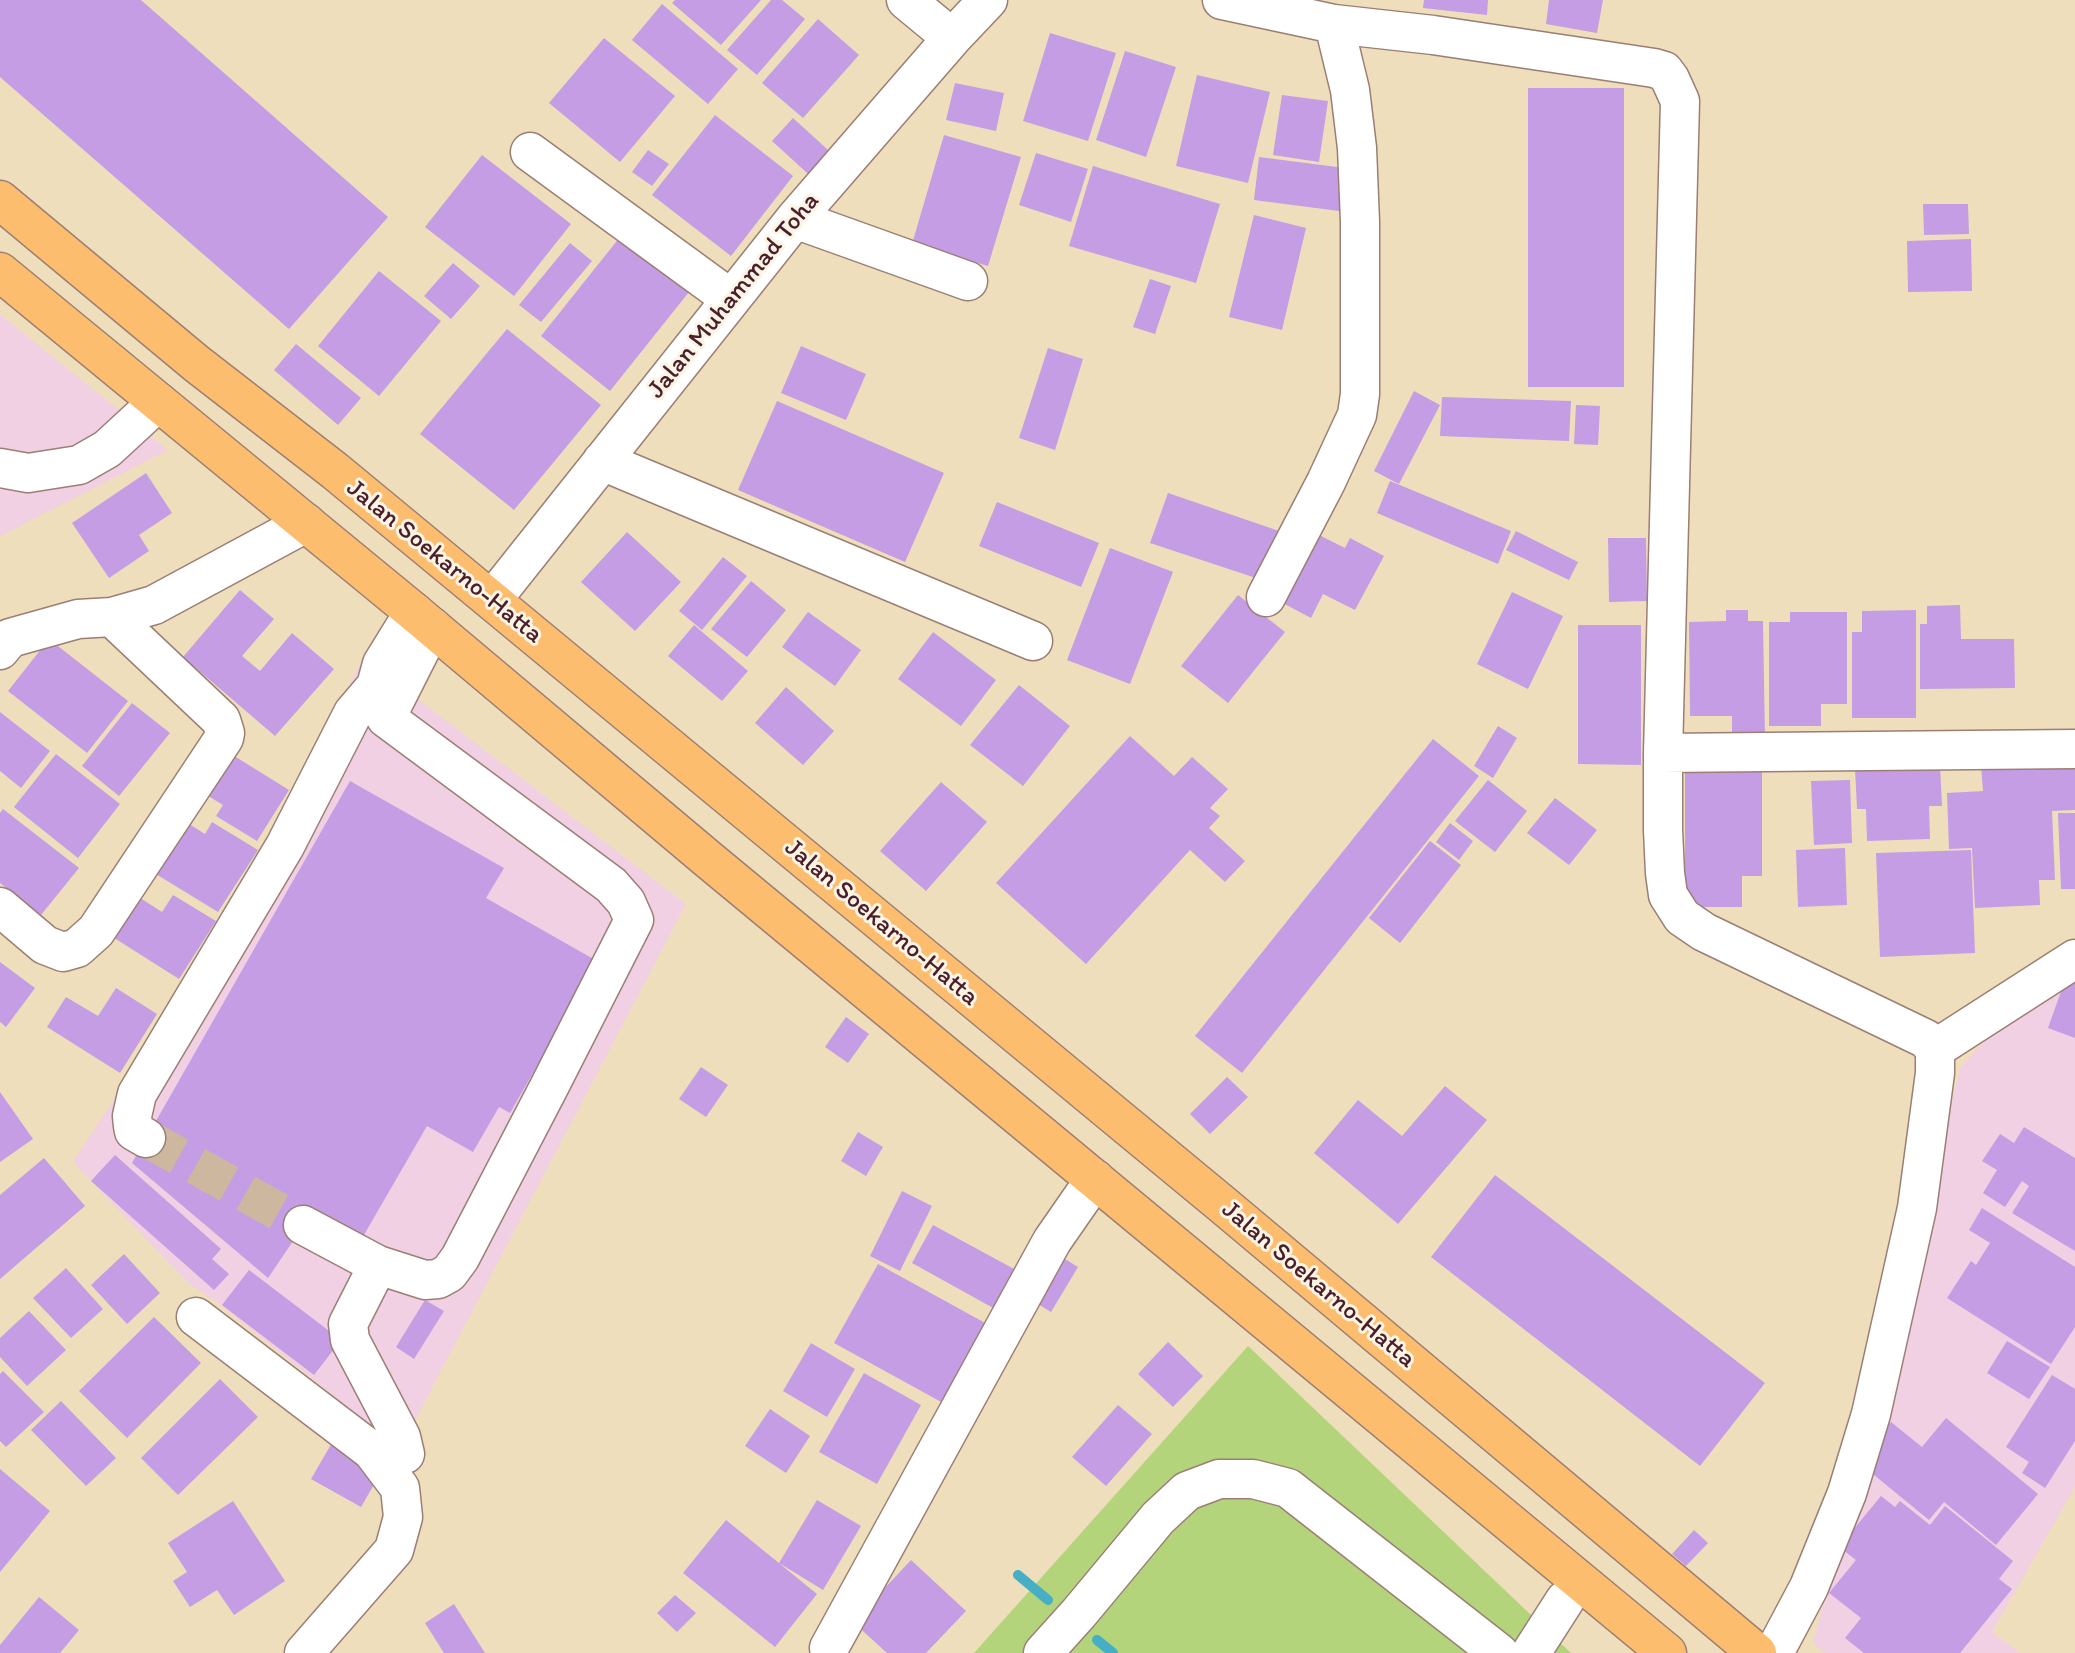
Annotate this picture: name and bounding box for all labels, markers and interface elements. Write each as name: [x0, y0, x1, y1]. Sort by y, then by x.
street label: Jalan Muhammad Toha: [641, 187, 827, 405]
street label: Jalan Soekarno-Hatta: [339, 473, 549, 651]
street label: Jalan Soekarno-Hatta: [778, 833, 984, 1013]
street label: Jalan Soekarno-Hatta: [1215, 1195, 1421, 1375]

